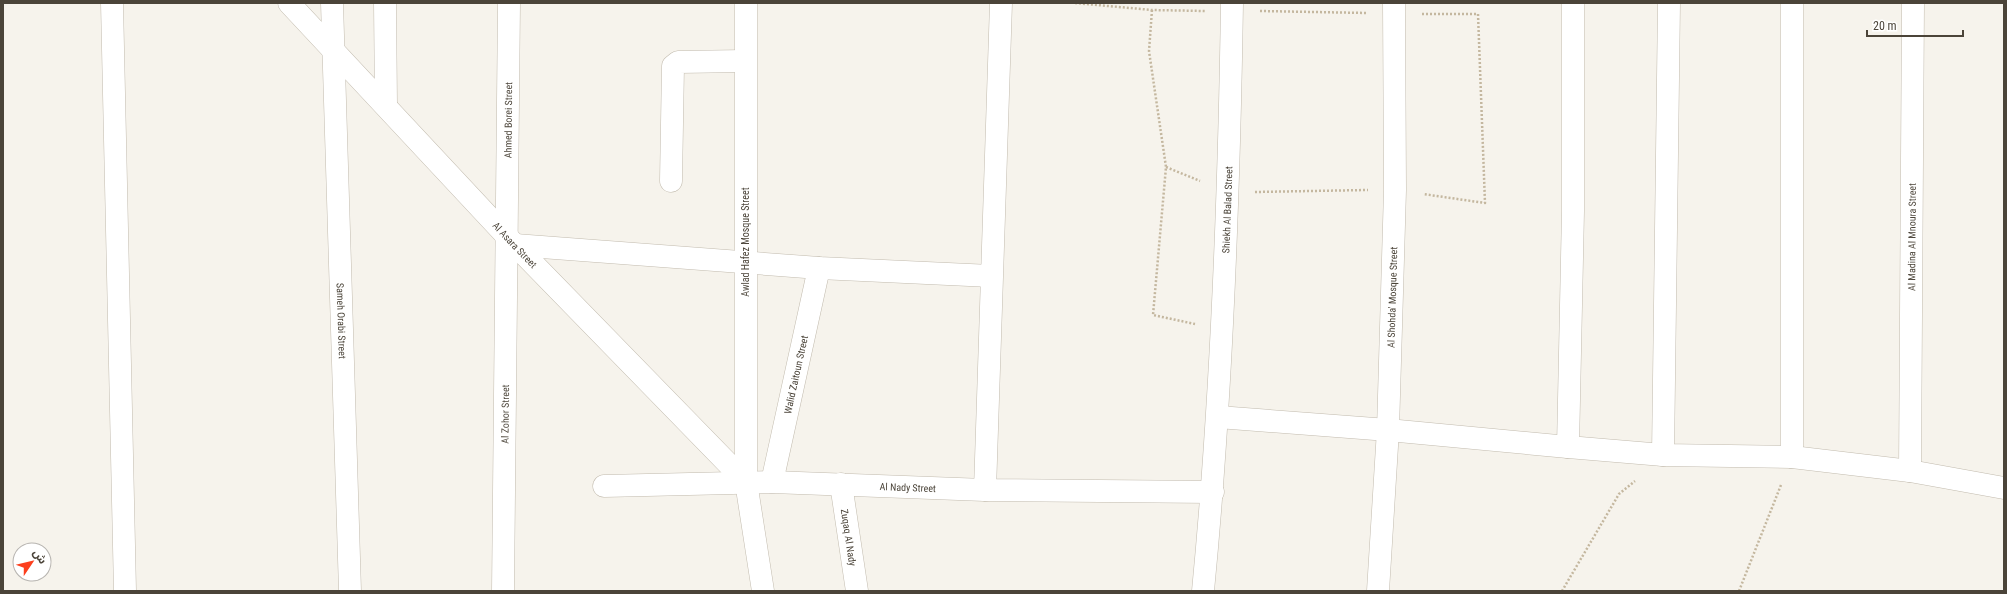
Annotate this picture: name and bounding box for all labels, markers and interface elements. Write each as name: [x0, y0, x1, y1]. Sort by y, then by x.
scale bar: [1867, 12, 1963, 38]
text: 20 m: [1873, 19, 1897, 33]
street label: Ahmed Borei Street: [502, 82, 514, 158]
street label: Shiekh Al Balad Street: [1220, 166, 1234, 254]
street label: Al Madina Al Mnoura Street: [1906, 183, 1918, 291]
street label: Awlad Hafez Mosque Street: [740, 187, 751, 297]
street label: Al Asara Street: [490, 220, 539, 270]
street label: Al Shohda' Mosque Street: [1385, 247, 1399, 348]
street label: Sameh Orabi Street: [335, 283, 348, 359]
street label: Walid Zaitoun Street: [782, 334, 810, 415]
street label: Al Zohor Street: [500, 384, 511, 444]
street label: Al Nady Street: [880, 481, 936, 494]
street label: Zuqaq Al Nady: [839, 508, 858, 567]
north arrow: [12, 542, 52, 582]
text: ش: [30, 547, 49, 566]

